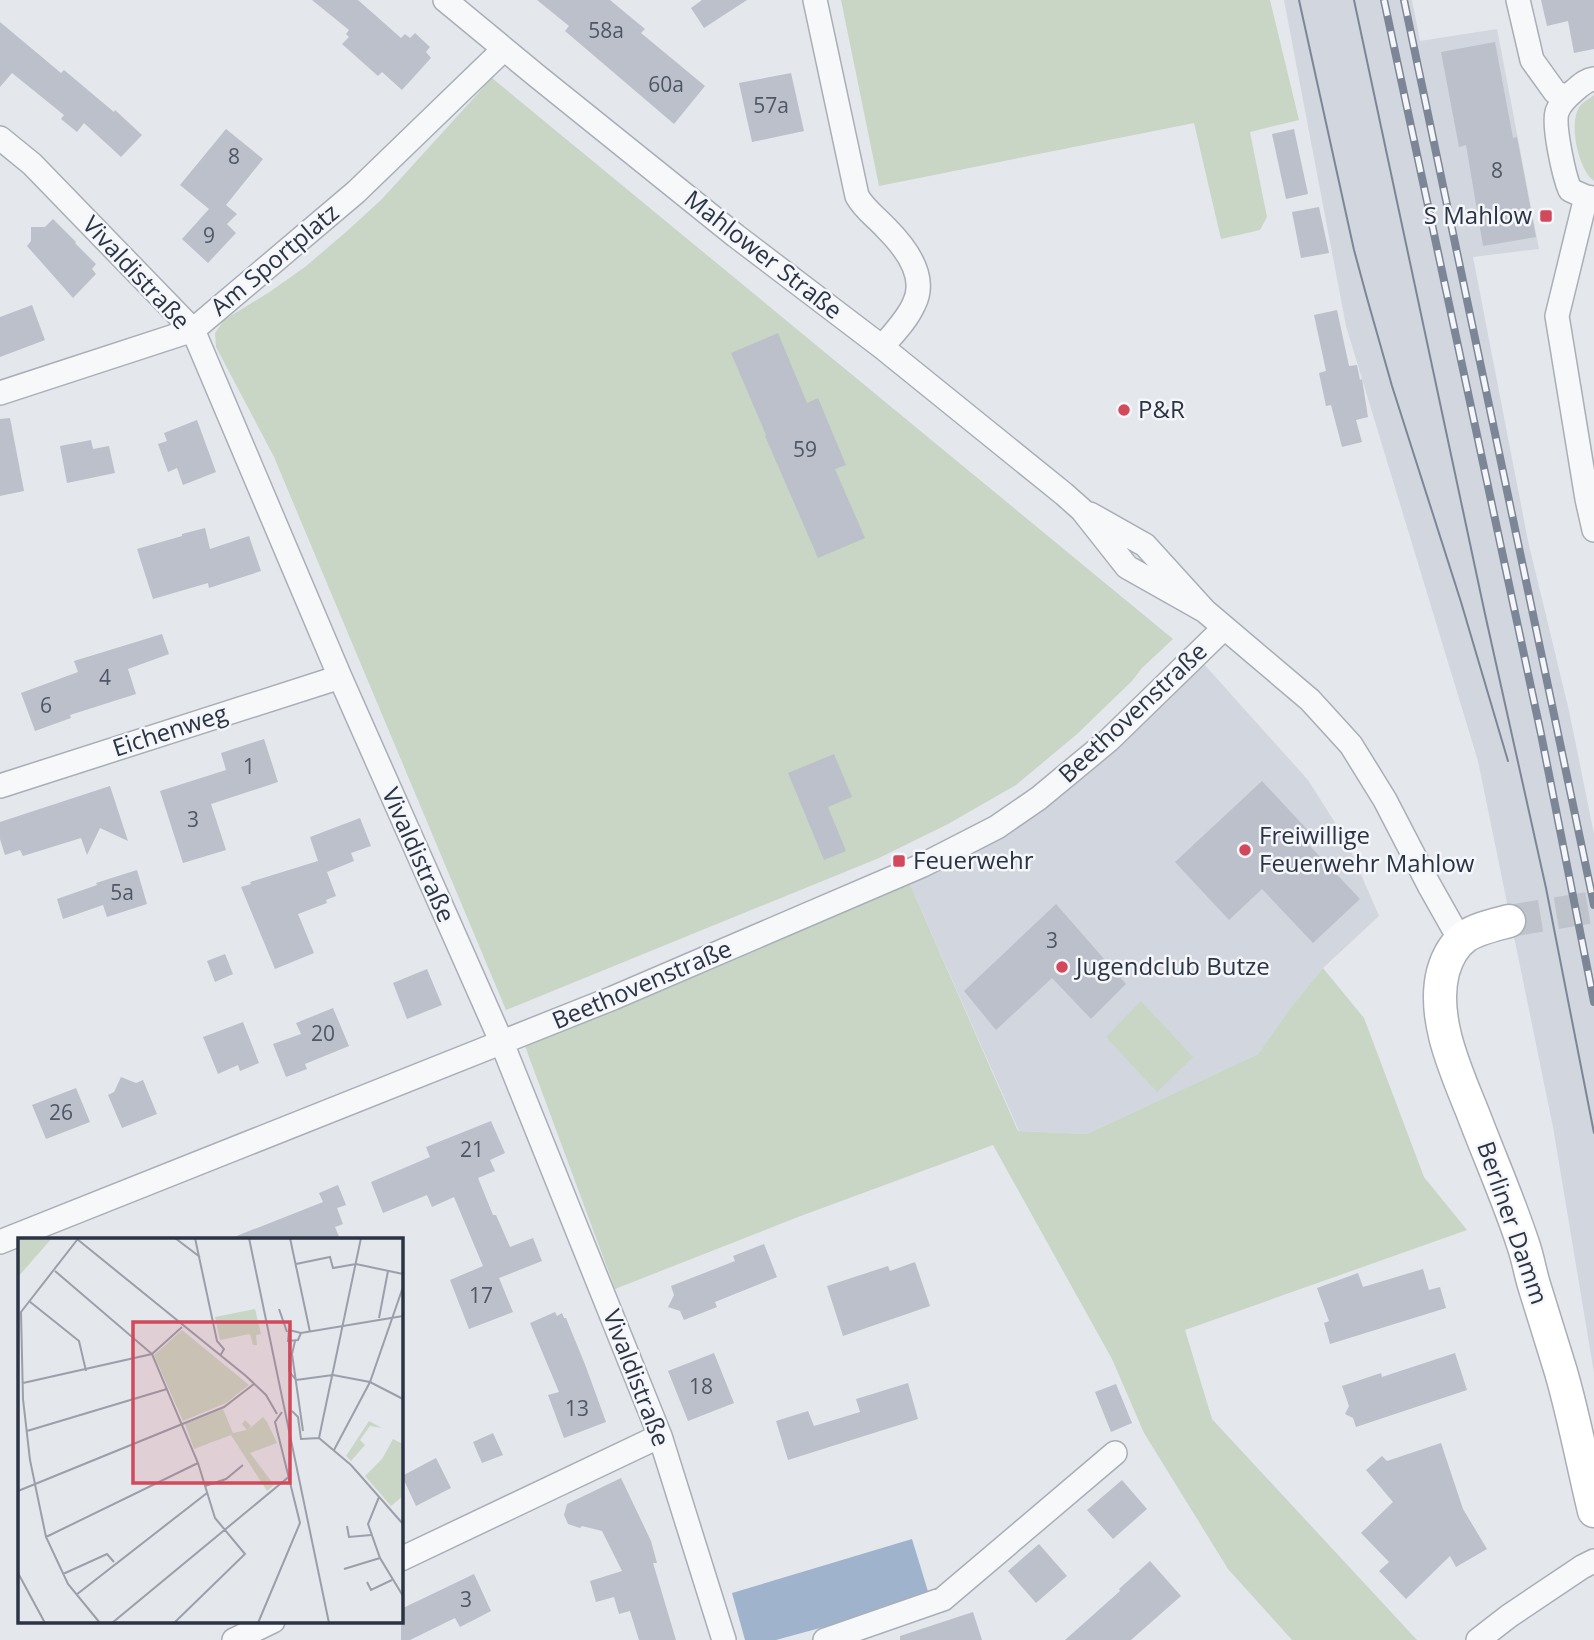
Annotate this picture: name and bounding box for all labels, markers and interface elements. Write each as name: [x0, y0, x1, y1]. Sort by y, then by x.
house number: 58a: [588, 16, 624, 44]
house number: 60a: [648, 70, 684, 98]
house number: 57a: [753, 91, 789, 119]
house number: 8: [228, 142, 240, 170]
house number: 8: [1491, 156, 1503, 184]
street label: Mahlower Straße: [678, 182, 850, 326]
street label: Am Sportplatz: [203, 195, 345, 322]
place label: S Mahlow: [1424, 198, 1532, 231]
street label: Vivaldistraße: [76, 208, 198, 336]
marker: S Mahlow: [1538, 208, 1554, 224]
house number: 9: [203, 221, 215, 249]
place label: P&R: [1138, 392, 1185, 425]
marker: P&R: [1116, 402, 1132, 418]
house number: 59: [793, 435, 817, 463]
street label: Beethovenstraße: [1051, 634, 1213, 789]
house number: 4: [99, 663, 111, 691]
house number: 6: [40, 691, 52, 719]
street label: Eichenweg: [108, 696, 231, 764]
house number: 1: [243, 752, 255, 780]
street label: Vivaldistraße: [375, 782, 464, 927]
house number: 3: [187, 805, 199, 833]
place label: Freiwillige Feuerwehr Mahlow: [1259, 818, 1475, 879]
marker: Freiwillige Feuerwehr Mahlow: [1237, 842, 1253, 858]
place label: Feuerwehr: [913, 843, 1034, 876]
marker: Feuerwehr: [891, 853, 907, 869]
house number: 5a: [110, 878, 134, 906]
house number: 3: [1046, 926, 1058, 954]
street label: Beethovenstraße: [547, 931, 736, 1036]
place label: Jugendclub Butze: [1074, 949, 1270, 982]
marker: Jugendclub Butze: [1054, 959, 1070, 975]
house number: 20: [311, 1019, 335, 1047]
house number: 26: [49, 1098, 73, 1126]
house number: 21: [460, 1135, 484, 1163]
street label: Berliner Damm: [1470, 1137, 1557, 1308]
inset map: [18, 1238, 402, 1622]
house number: 17: [469, 1281, 493, 1309]
street label: Vivaldistraße: [596, 1304, 679, 1451]
house number: 18: [689, 1372, 713, 1400]
house number: 13: [565, 1394, 589, 1422]
house number: 3: [460, 1585, 472, 1613]

